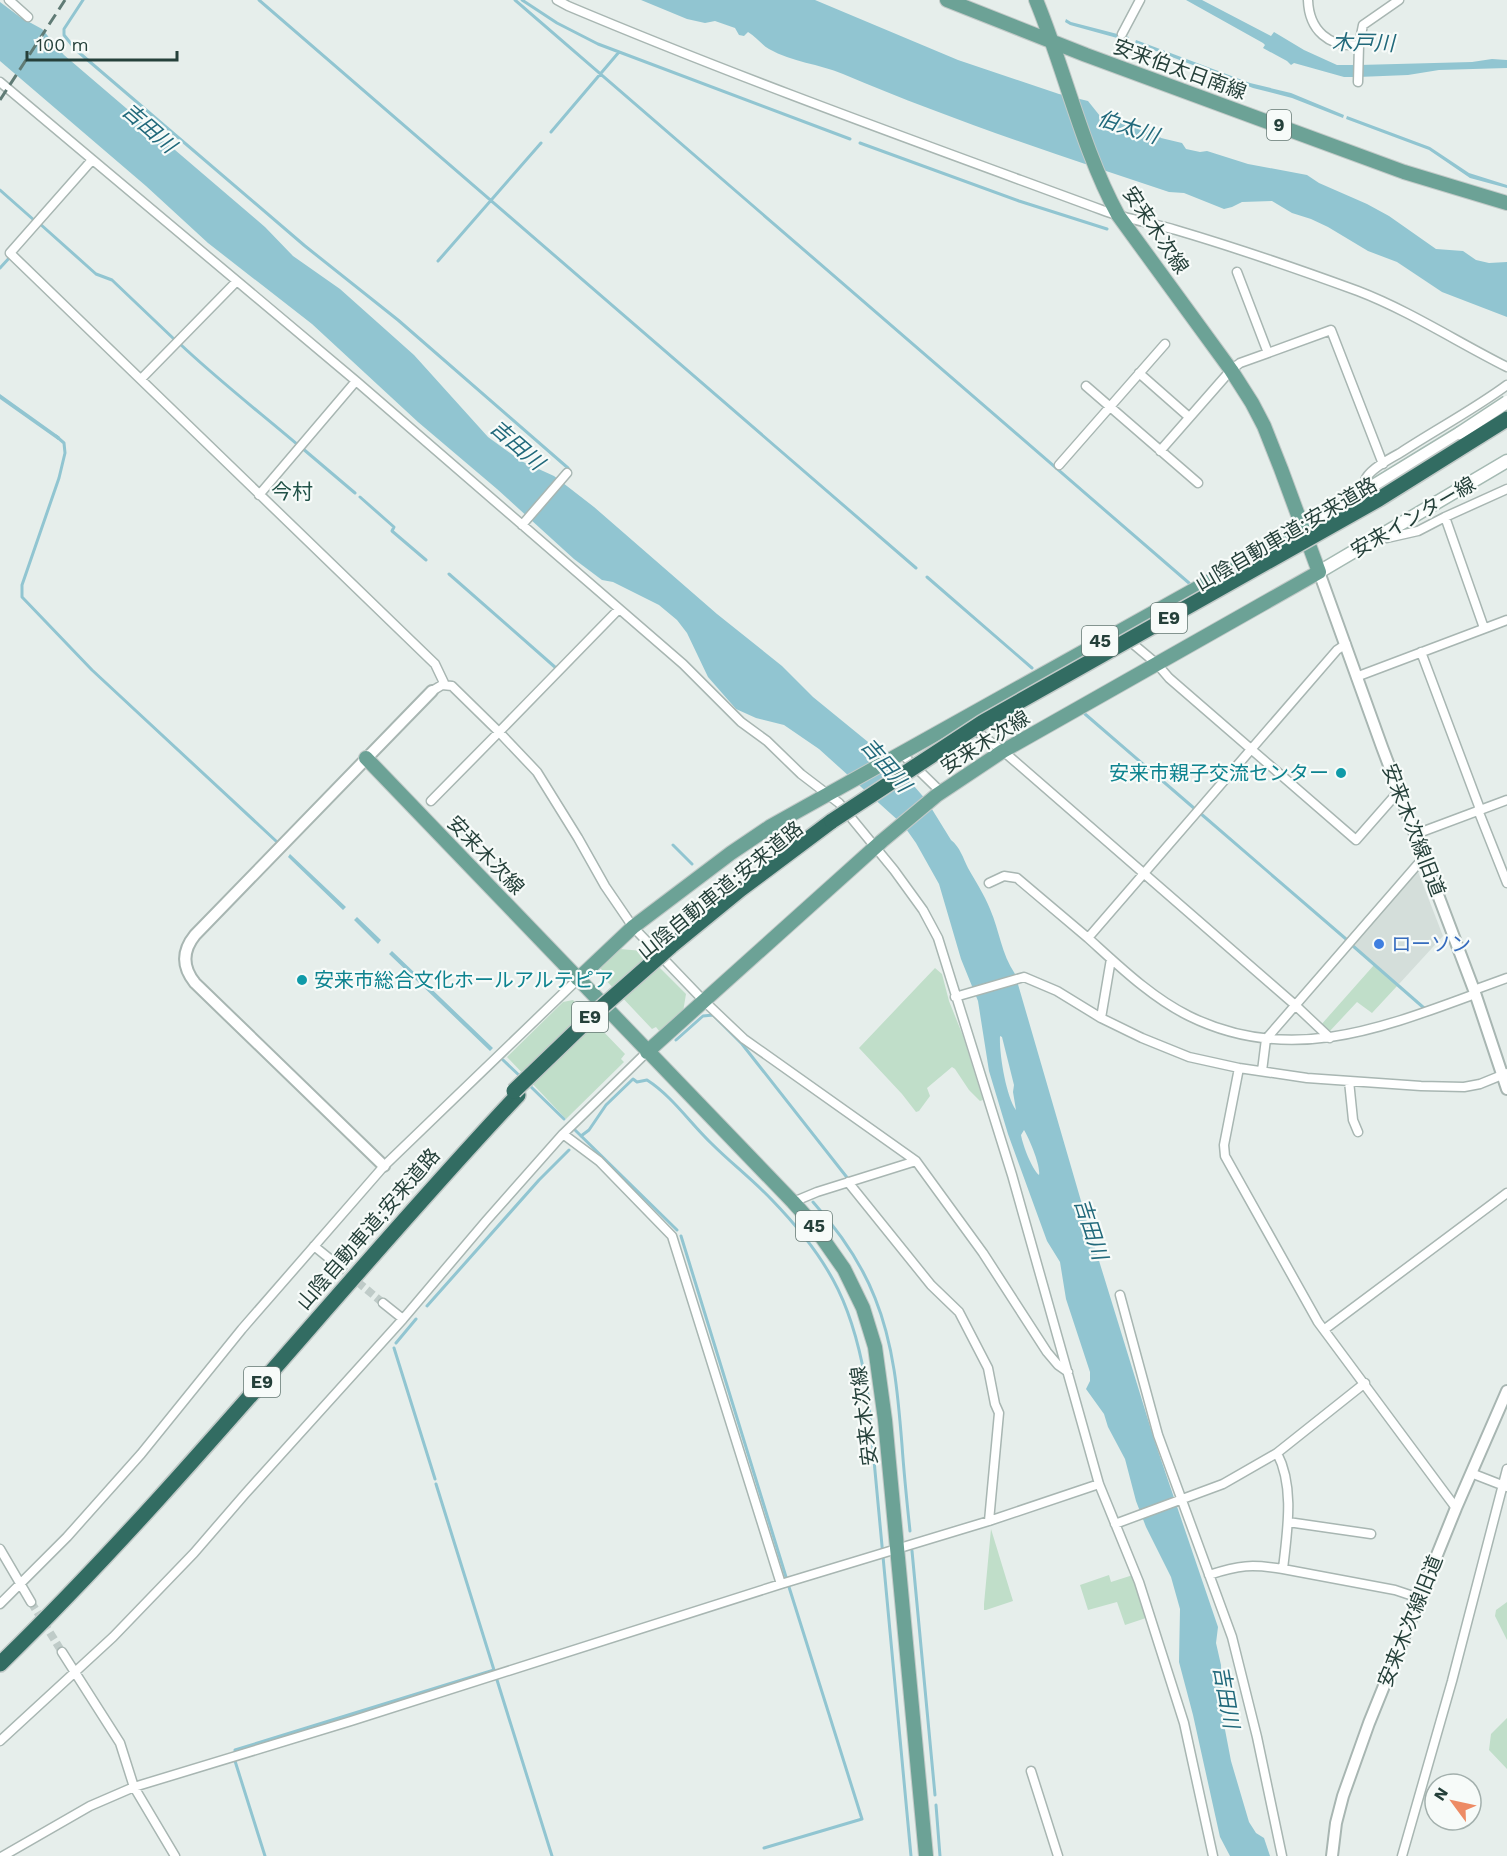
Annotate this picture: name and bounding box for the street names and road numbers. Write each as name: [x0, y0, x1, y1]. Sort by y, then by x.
street label: 安来伯太日南線: [1110, 34, 1250, 104]
road number: 9: [1267, 110, 1291, 140]
street label: 安来木次線: [1118, 182, 1194, 278]
street label: 山陰自動車道;安来道路: [1191, 472, 1381, 596]
street label: 安来インター線: [1346, 472, 1480, 562]
road number: E9: [1151, 603, 1187, 633]
road number: 45: [1082, 626, 1118, 656]
street label: 安来木次線: [936, 705, 1034, 779]
street label: 安来木次線旧道: [1378, 760, 1450, 900]
street label: 安来木次線: [443, 811, 529, 899]
street label: 山陰自動車道;安来道路: [632, 816, 808, 964]
road number: E9: [572, 1002, 608, 1032]
street label: 山陰自動車道;安来道路: [291, 1143, 445, 1315]
road number: 45: [796, 1211, 832, 1241]
street label: 安来木次線: [846, 1365, 882, 1467]
road number: E9: [244, 1367, 280, 1397]
street label: 安来木次線旧道: [1373, 1552, 1447, 1690]

